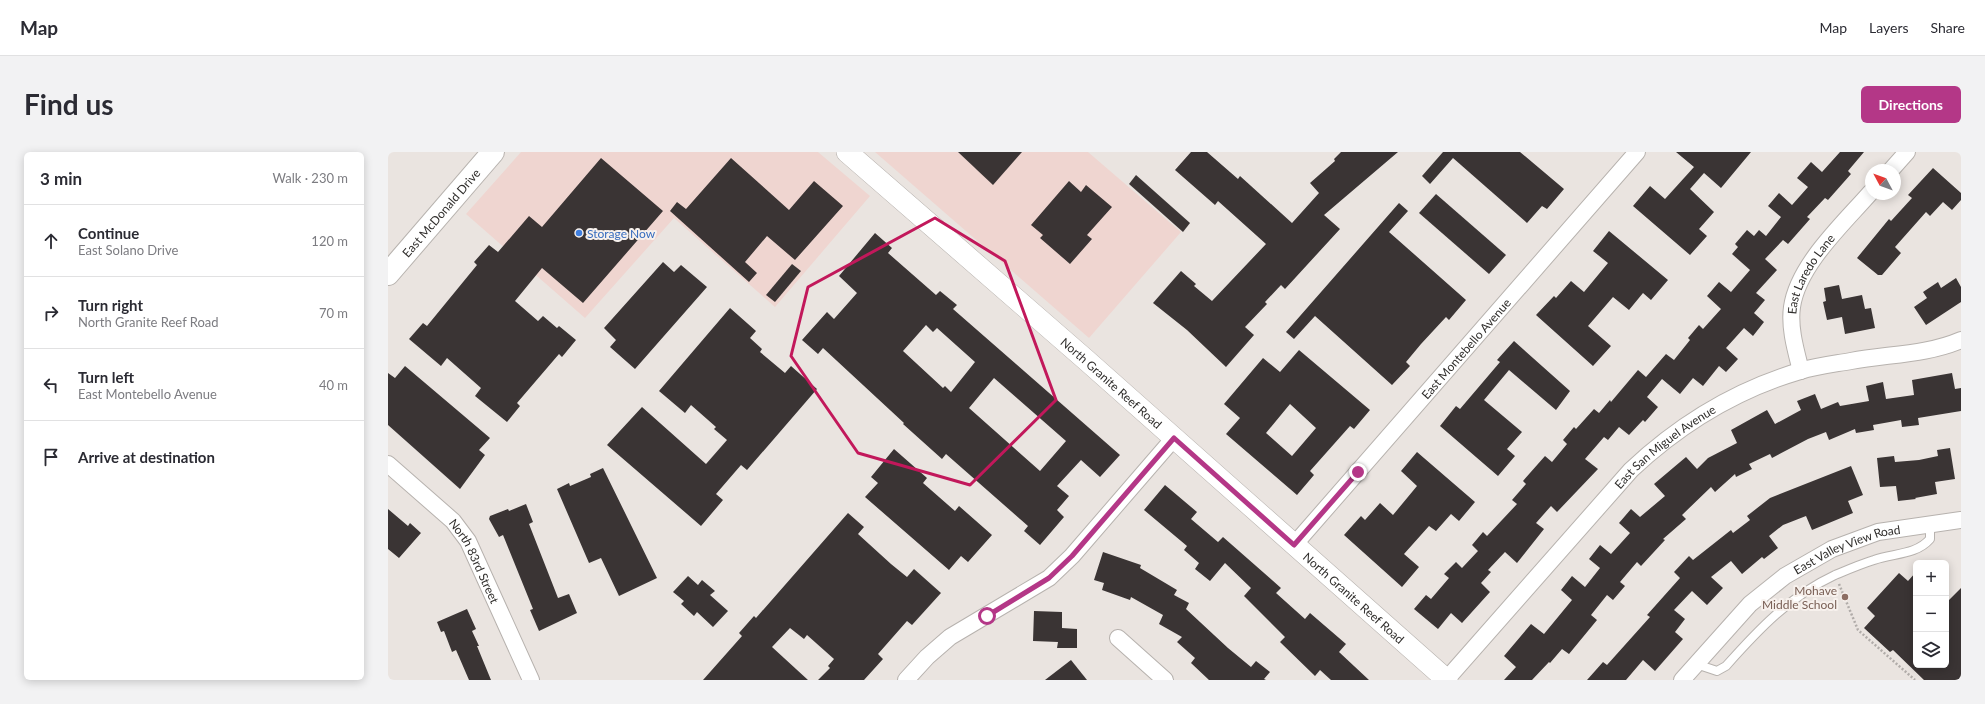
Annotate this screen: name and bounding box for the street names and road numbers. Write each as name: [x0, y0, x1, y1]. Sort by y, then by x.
street label: East McDonald Drive: [399, 165, 483, 260]
street label: East Laredo Lane: [1784, 231, 1838, 315]
street label: East Montebello Avenue: [1418, 295, 1514, 402]
street label: North Granite Reef Road: [1058, 334, 1165, 431]
street label: East San Miguel Avenue: [1611, 401, 1718, 491]
street label: North 83rd Street: [446, 515, 503, 606]
street label: East Valley View Road: [1791, 521, 1901, 577]
street label: North Granite Reef Road: [1300, 549, 1408, 646]

